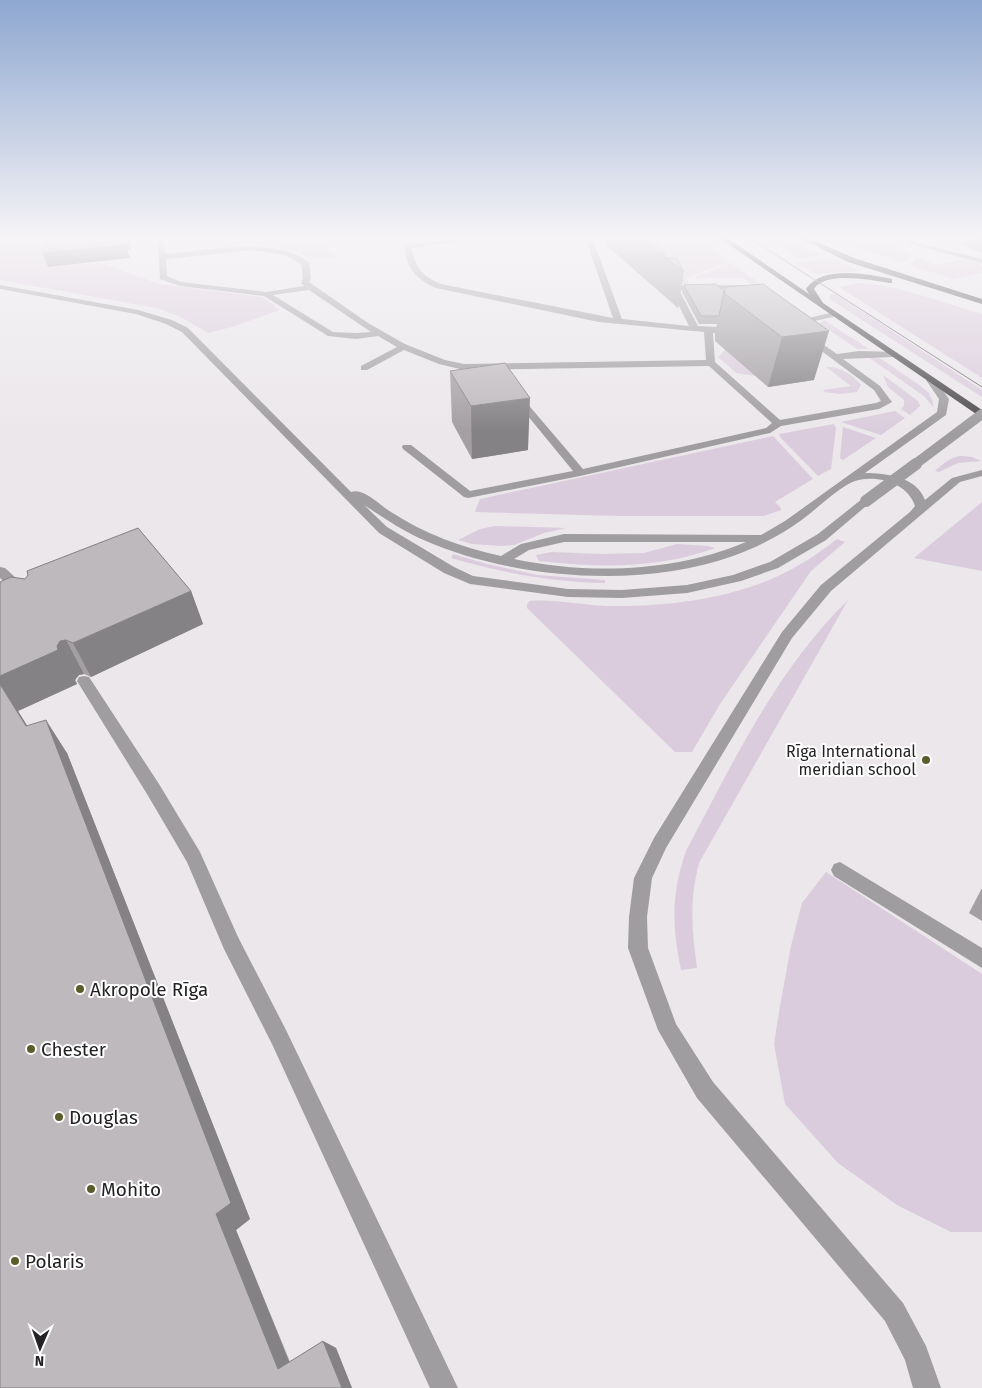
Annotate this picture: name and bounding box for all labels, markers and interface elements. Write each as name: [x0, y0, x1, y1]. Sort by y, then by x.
place label: Rīga International meridian school: [786, 742, 916, 779]
marker: Rīga International meridian school: [920, 754, 932, 766]
place label: Akropole Rīga: [90, 978, 208, 1001]
marker: Akropole Rīga: [74, 983, 86, 995]
place label: Chester: [41, 1038, 107, 1061]
marker: Chester: [25, 1043, 37, 1055]
place label: Douglas: [69, 1106, 138, 1129]
marker: Douglas: [53, 1111, 65, 1123]
place label: Mohito: [101, 1178, 161, 1201]
marker: Mohito: [85, 1183, 97, 1195]
place label: Polaris: [25, 1250, 84, 1273]
marker: Polaris: [9, 1255, 21, 1267]
north arrow: [15, 1323, 65, 1373]
text: N: [35, 1352, 45, 1369]

